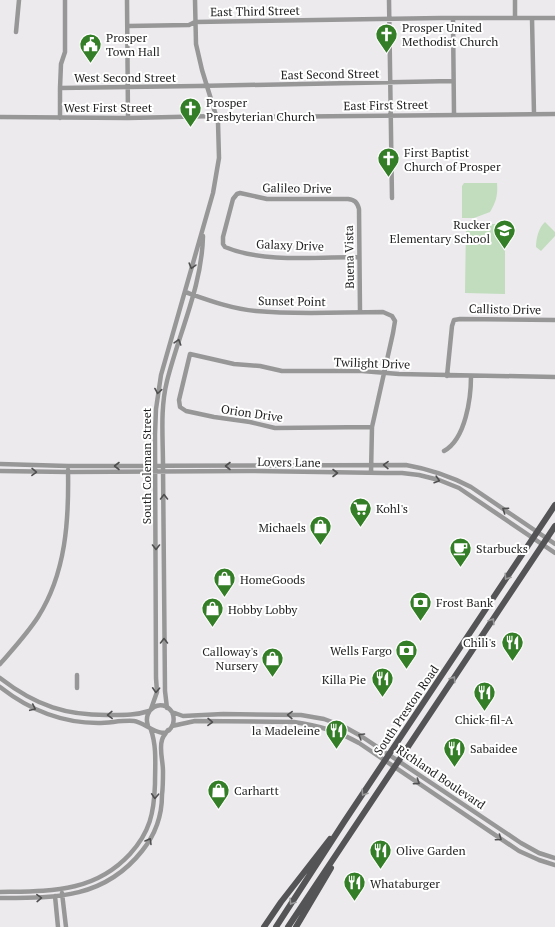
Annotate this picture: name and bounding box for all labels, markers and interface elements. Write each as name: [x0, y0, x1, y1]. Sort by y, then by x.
street label: East Third Street: [210, 3, 301, 19]
place label: Prosper United Methodist Church: [402, 20, 498, 49]
church icon: Prosper United Methodist Church: [374, 21, 400, 54]
place label: Prosper Town Hall: [106, 30, 160, 59]
public building icon: Prosper Town Hall: [77, 31, 103, 64]
street label: East Second Street: [280, 66, 380, 82]
street label: West Second Street: [74, 70, 177, 85]
place label: Prosper Presbyterian Church: [206, 95, 315, 124]
church icon: Prosper Presbyterian Church: [177, 96, 203, 129]
street label: East First Street: [343, 97, 429, 113]
street label: West First Street: [64, 100, 153, 115]
place label: First Baptist Church of Prosper: [404, 145, 501, 174]
church icon: First Baptist Church of Prosper: [376, 146, 402, 179]
street label: Galileo Drive: [262, 180, 332, 196]
place label: Rucker Elementary School: [390, 217, 490, 246]
school or university icon: Rucker Elementary School: [492, 218, 518, 251]
street label: Buena Vista: [341, 225, 357, 289]
street label: Galaxy Drive: [256, 236, 324, 254]
one-way arrow: [188, 262, 197, 269]
street label: Sunset Point: [258, 293, 327, 309]
street label: Callisto Drive: [469, 301, 541, 317]
one-way arrow: [173, 339, 182, 346]
street label: Twilight Drive: [334, 354, 410, 372]
one-way arrow: [154, 388, 163, 394]
street label: Orion Drive: [220, 401, 284, 425]
street label: South Coleman Street: [139, 407, 154, 524]
street label: Lovers Lane: [257, 454, 321, 470]
one-way arrow: [383, 461, 389, 469]
one-way arrow: [114, 462, 120, 470]
one-way arrow: [225, 462, 231, 470]
one-way arrow: [31, 467, 37, 476]
one-way arrow: [332, 468, 338, 477]
one-way arrow: [433, 475, 440, 484]
one-way arrow: [160, 494, 168, 500]
supermarket icon: Kohl's: [348, 495, 374, 528]
place label: Kohl's: [376, 501, 408, 516]
one-way arrow: [502, 507, 509, 515]
shop icon: Michaels: [308, 514, 334, 547]
place label: Michaels: [258, 520, 306, 535]
cafe icon: Starbucks: [448, 535, 474, 568]
place label: Starbucks: [476, 541, 528, 556]
one-way arrow: [152, 544, 160, 550]
shop icon: HomeGoods: [211, 566, 237, 599]
place label: HomeGoods: [240, 572, 305, 587]
one-way arrow: [505, 573, 512, 580]
bank icon: Frost Bank: [407, 589, 433, 622]
place label: Frost Bank: [436, 595, 494, 610]
shop icon: Hobby Lobby: [199, 596, 225, 629]
place label: Hobby Lobby: [228, 602, 298, 617]
one-way arrow: [487, 618, 495, 625]
restaurant icon: Chili's: [499, 629, 525, 662]
place label: Chili's: [463, 635, 496, 650]
bank icon: Wells Fargo: [394, 637, 420, 670]
one-way arrow: [160, 638, 168, 644]
place label: Wells Fargo: [330, 643, 392, 658]
place label: Calloway's Nursery: [202, 644, 259, 673]
shop icon: Calloway's Nursery: [260, 645, 286, 678]
street label: South Preston Road: [370, 662, 442, 758]
restaurant icon: Killa Pie: [369, 666, 395, 699]
place label: Killa Pie: [322, 672, 366, 687]
one-way arrow: [448, 676, 456, 683]
restaurant icon: Chick-fil-A: [471, 679, 497, 712]
one-way arrow: [152, 687, 161, 694]
one-way arrow: [28, 703, 36, 711]
one-way arrow: [107, 711, 113, 719]
one-way arrow: [287, 711, 293, 719]
place label: Chick-fil-A: [455, 712, 514, 727]
restaurant icon: la Madeleine: [323, 717, 349, 750]
one-way arrow: [207, 718, 213, 726]
place label: la Madeleine: [252, 723, 320, 738]
one-way arrow: [358, 733, 365, 740]
restaurant icon: Sabaidee: [441, 735, 467, 768]
place label: Sabaidee: [470, 741, 517, 756]
street label: Richland Boulevard: [394, 742, 489, 812]
shop icon: Carhartt: [206, 777, 232, 810]
one-way arrow: [413, 777, 420, 785]
place label: Carhartt: [234, 783, 280, 798]
one-way arrow: [361, 789, 369, 796]
one-way arrow: [150, 793, 159, 799]
one-way arrow: [495, 833, 502, 841]
restaurant icon: Olive Garden: [367, 837, 393, 870]
one-way arrow: [144, 838, 152, 845]
place label: Olive Garden: [396, 843, 466, 858]
restaurant icon: Whataburger: [342, 870, 368, 903]
place label: Whataburger: [370, 876, 440, 891]
one-way arrow: [36, 894, 42, 902]
one-way arrow: [289, 898, 297, 905]

